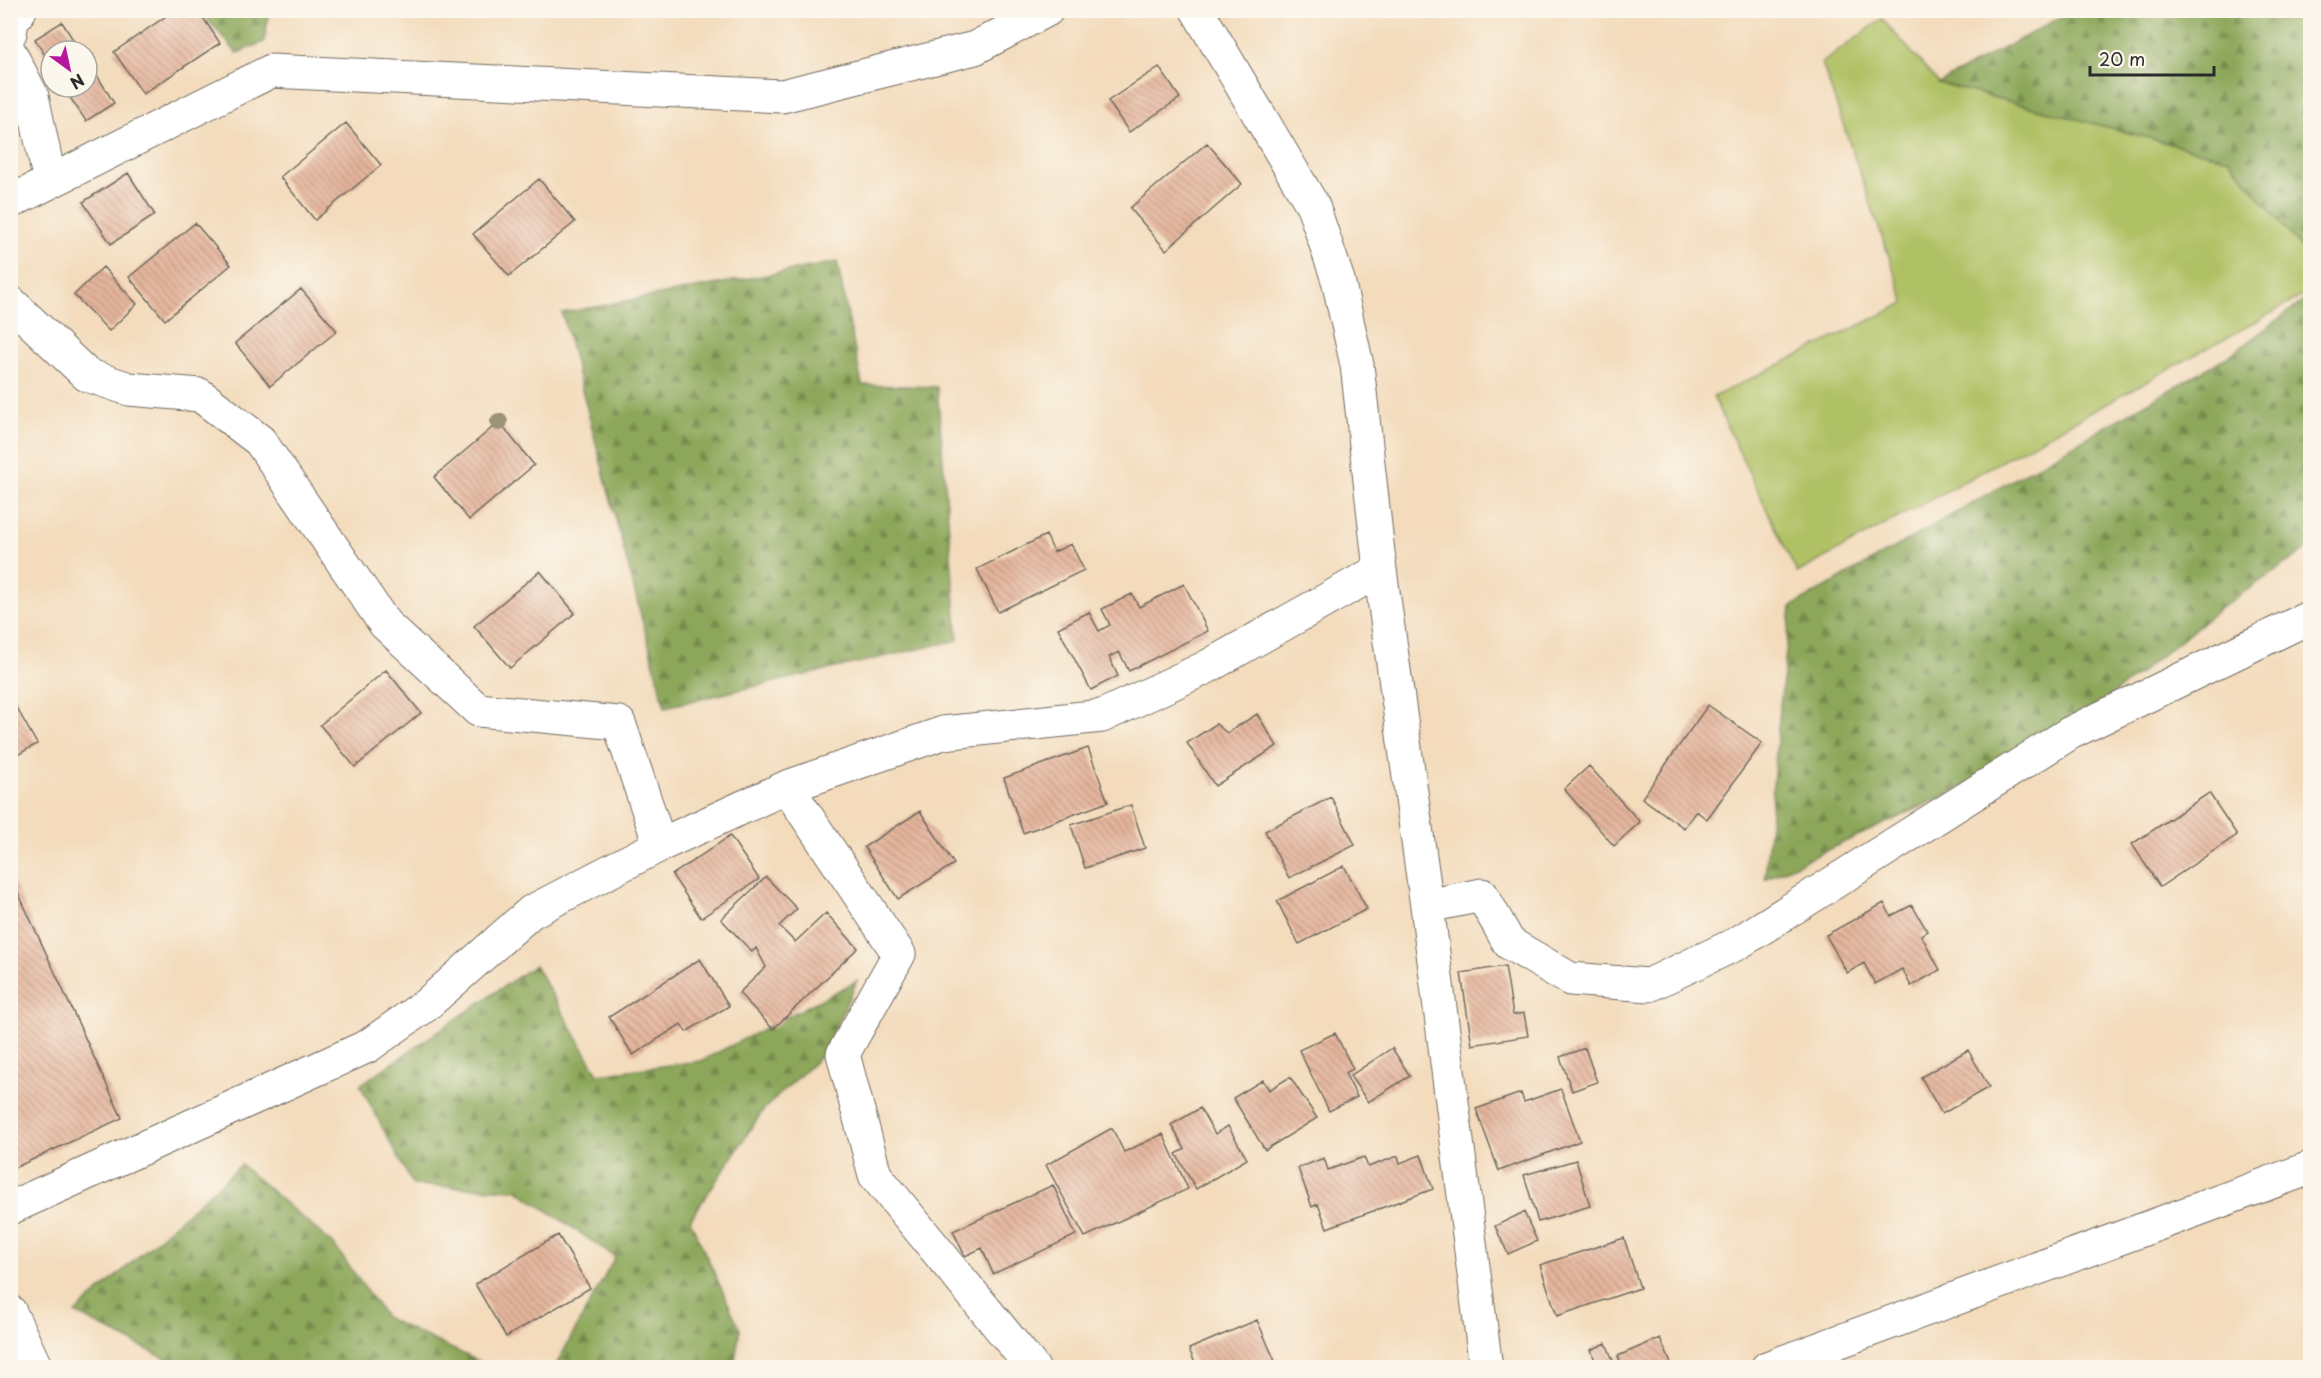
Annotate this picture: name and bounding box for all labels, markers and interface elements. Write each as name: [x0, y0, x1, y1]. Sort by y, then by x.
north arrow: [39, 39, 99, 99]
scale bar: [2090, 39, 2214, 77]
text: 20 m: [2099, 45, 2145, 72]
text: N: [66, 69, 90, 96]

